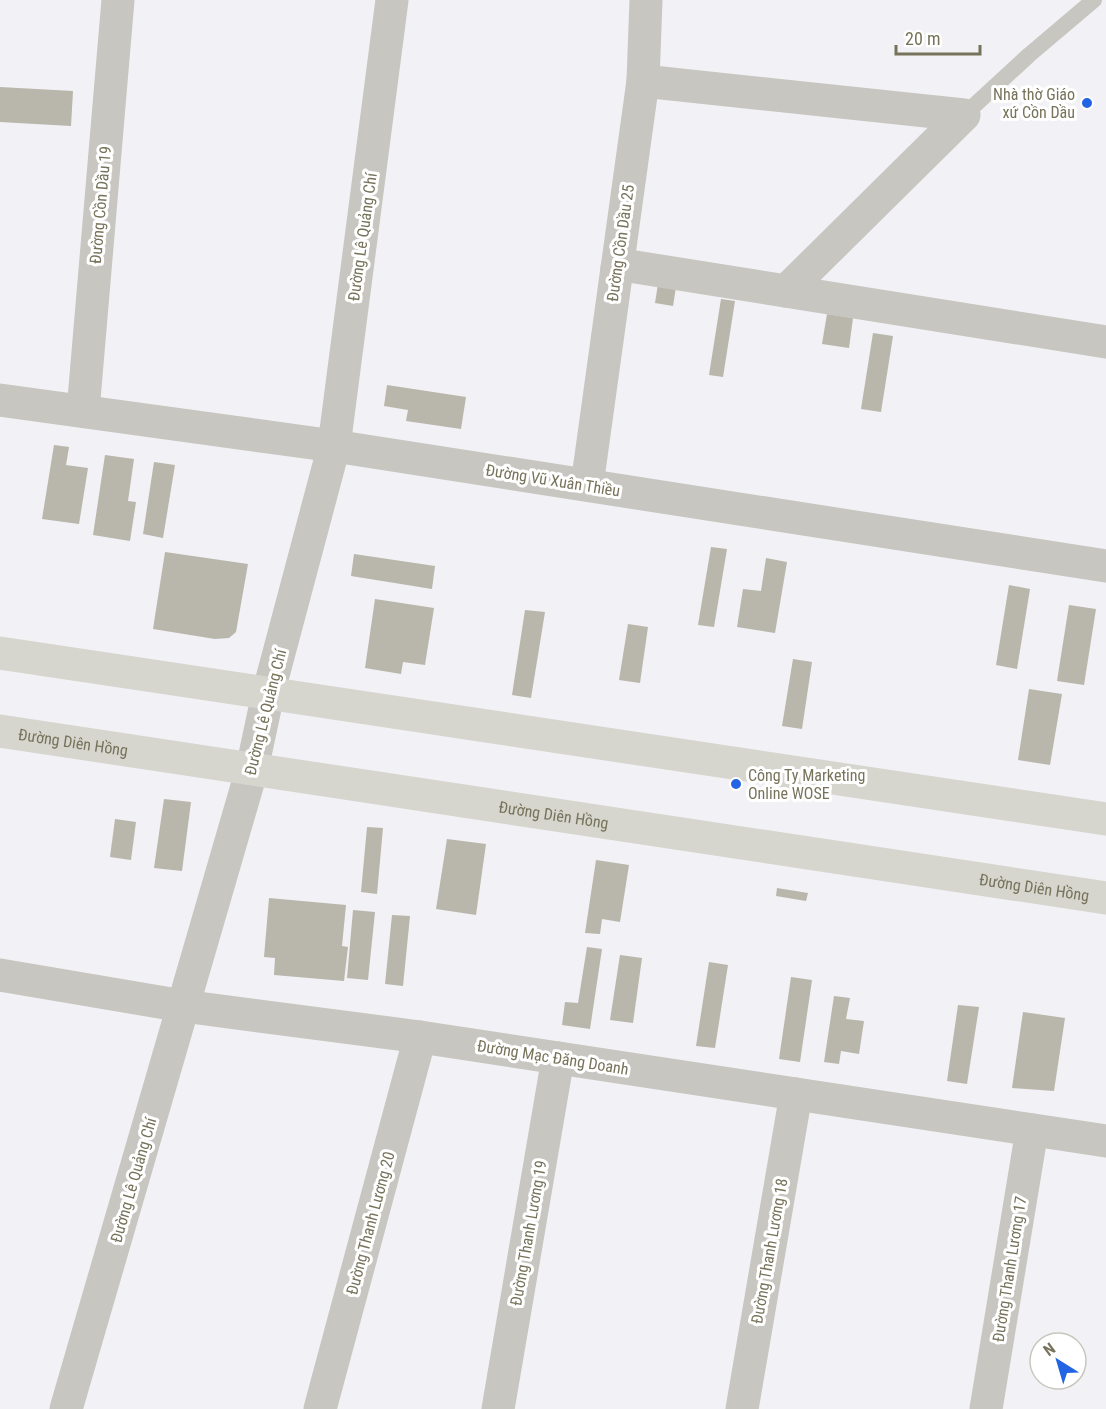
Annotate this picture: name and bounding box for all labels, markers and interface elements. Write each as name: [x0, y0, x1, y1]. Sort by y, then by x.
scale bar: [896, 18, 980, 56]
text: 20 m: [905, 28, 940, 49]
place label: Nhà thờ Giáo xứ Cồn Dầu: [993, 85, 1075, 122]
marker: Nhà thờ Giáo xứ Cồn Dầu: [1080, 96, 1094, 110]
street label: Đường Cồn Dầu 19: [86, 145, 115, 265]
street label: Đường Lê Quảng Chí: [344, 171, 381, 302]
street label: Đường Cồn Dầu 25: [603, 183, 638, 303]
street label: Đường Vũ Xuân Thiều: [484, 460, 621, 500]
street label: Đường Lê Quảng Chí: [241, 646, 291, 777]
street label: Đường Diên Hồng: [17, 725, 129, 760]
place label: Công Ty Marketing Online WOSE: [748, 766, 865, 803]
marker: Công Ty Marketing Online WOSE: [729, 777, 743, 791]
street label: Đường Diên Hồng: [497, 797, 610, 833]
street label: Đường Diên Hồng: [978, 870, 1090, 905]
street label: Đường Mạc Đăng Doanh: [476, 1036, 630, 1079]
street label: Đường Lê Quảng Chí: [107, 1114, 161, 1245]
street label: Đường Thanh Lương 20: [342, 1150, 399, 1297]
street label: Đường Thanh Lương 19: [506, 1159, 551, 1307]
street label: Đường Thanh Lương 18: [747, 1177, 792, 1325]
street label: Đường Thanh Lương 17: [989, 1195, 1030, 1343]
north arrow: [1028, 1331, 1088, 1391]
text: N: [1040, 1339, 1059, 1360]

